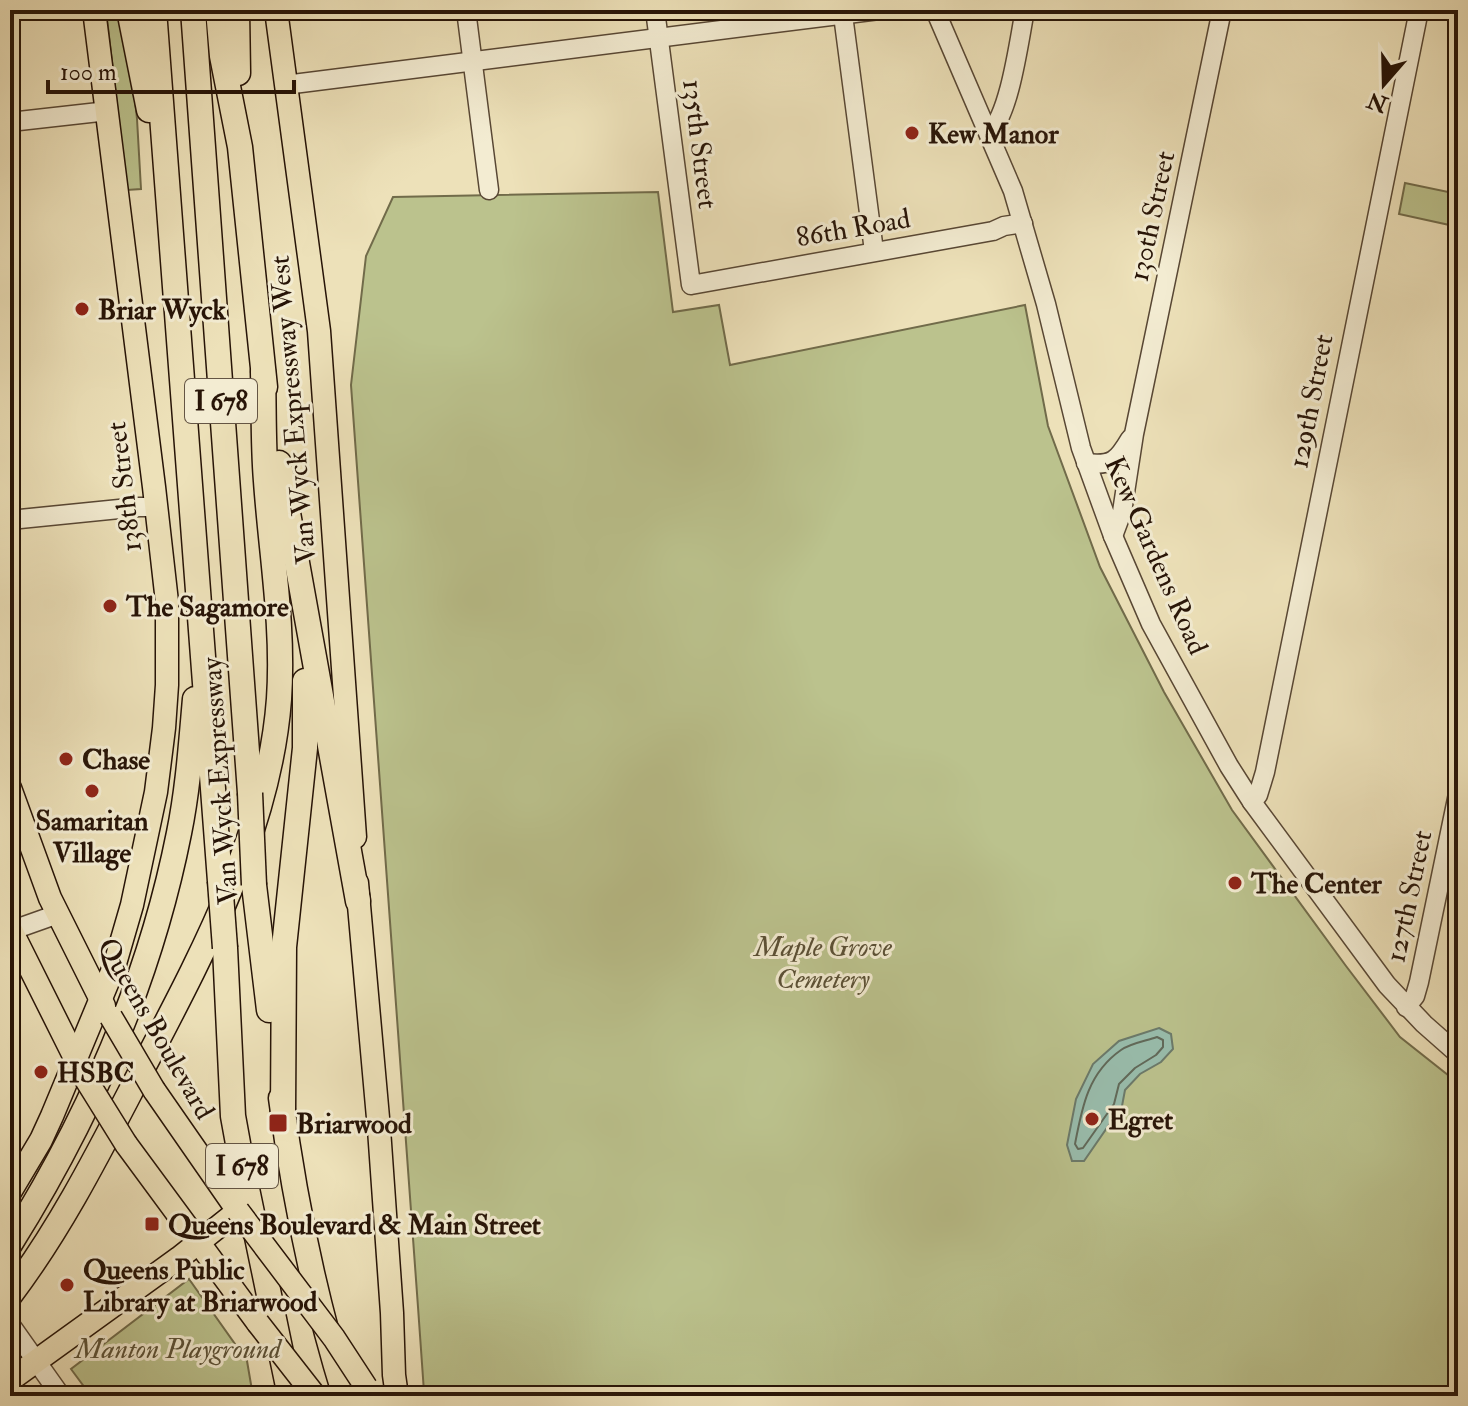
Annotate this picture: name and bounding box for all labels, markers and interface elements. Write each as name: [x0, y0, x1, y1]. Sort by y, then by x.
scale bar: [48, 44, 294, 94]
north arrow: [1344, 44, 1424, 124]
text: 100 m: [60, 57, 117, 88]
street label: 135th Street: [674, 77, 725, 211]
text: N: [1363, 85, 1392, 119]
place label: Kew Manor: [928, 117, 1059, 152]
marker: Kew Manor: [903, 124, 921, 142]
street label: 130th Street: [1122, 148, 1183, 285]
street label: 86th Road: [793, 201, 913, 256]
street label: Van Wyck Expressway West: [263, 254, 324, 566]
place label: Briar Wyck: [98, 293, 227, 328]
marker: Briar Wyck: [73, 300, 91, 318]
street label: 129th Street: [1281, 331, 1342, 471]
road number: I 678: [185, 379, 257, 423]
street label: 138th Street: [99, 420, 150, 554]
street label: Kew Gardens Road: [1096, 451, 1215, 660]
place label: The Sagamore: [125, 590, 289, 625]
marker: The Sagamore: [101, 597, 119, 615]
street label: Van Wyck Expressway: [194, 655, 247, 906]
place label: Chase: [82, 743, 150, 778]
marker: Chase: [57, 750, 75, 768]
marker: Samaritan Village: [83, 782, 101, 800]
place label: Samaritan Village: [35, 804, 149, 871]
street label: 127th Street: [1378, 827, 1441, 966]
place label: The Center: [1250, 867, 1382, 902]
marker: The Center: [1226, 874, 1244, 892]
park label: Maple Grove Cemetery: [752, 930, 893, 997]
street label: Queens Boulevard: [90, 932, 222, 1126]
place label: HSBC: [57, 1056, 134, 1091]
marker: HSBC: [32, 1063, 50, 1081]
place label: Egret: [1108, 1103, 1173, 1138]
place label: Briarwood: [296, 1107, 412, 1142]
marker: Egret: [1083, 1110, 1101, 1128]
marker: Briarwood: [267, 1112, 289, 1134]
road number: I 678: [206, 1144, 278, 1188]
place label: Queens Boulevard & Main Street: [168, 1208, 541, 1243]
marker: Queens Boulevard & Main Street: [143, 1215, 161, 1233]
place label: Queens Public Library at Briarwood: [83, 1253, 317, 1320]
marker: Queens Public Library at Briarwood: [58, 1276, 76, 1294]
park label: Manton Playground: [73, 1332, 283, 1367]

